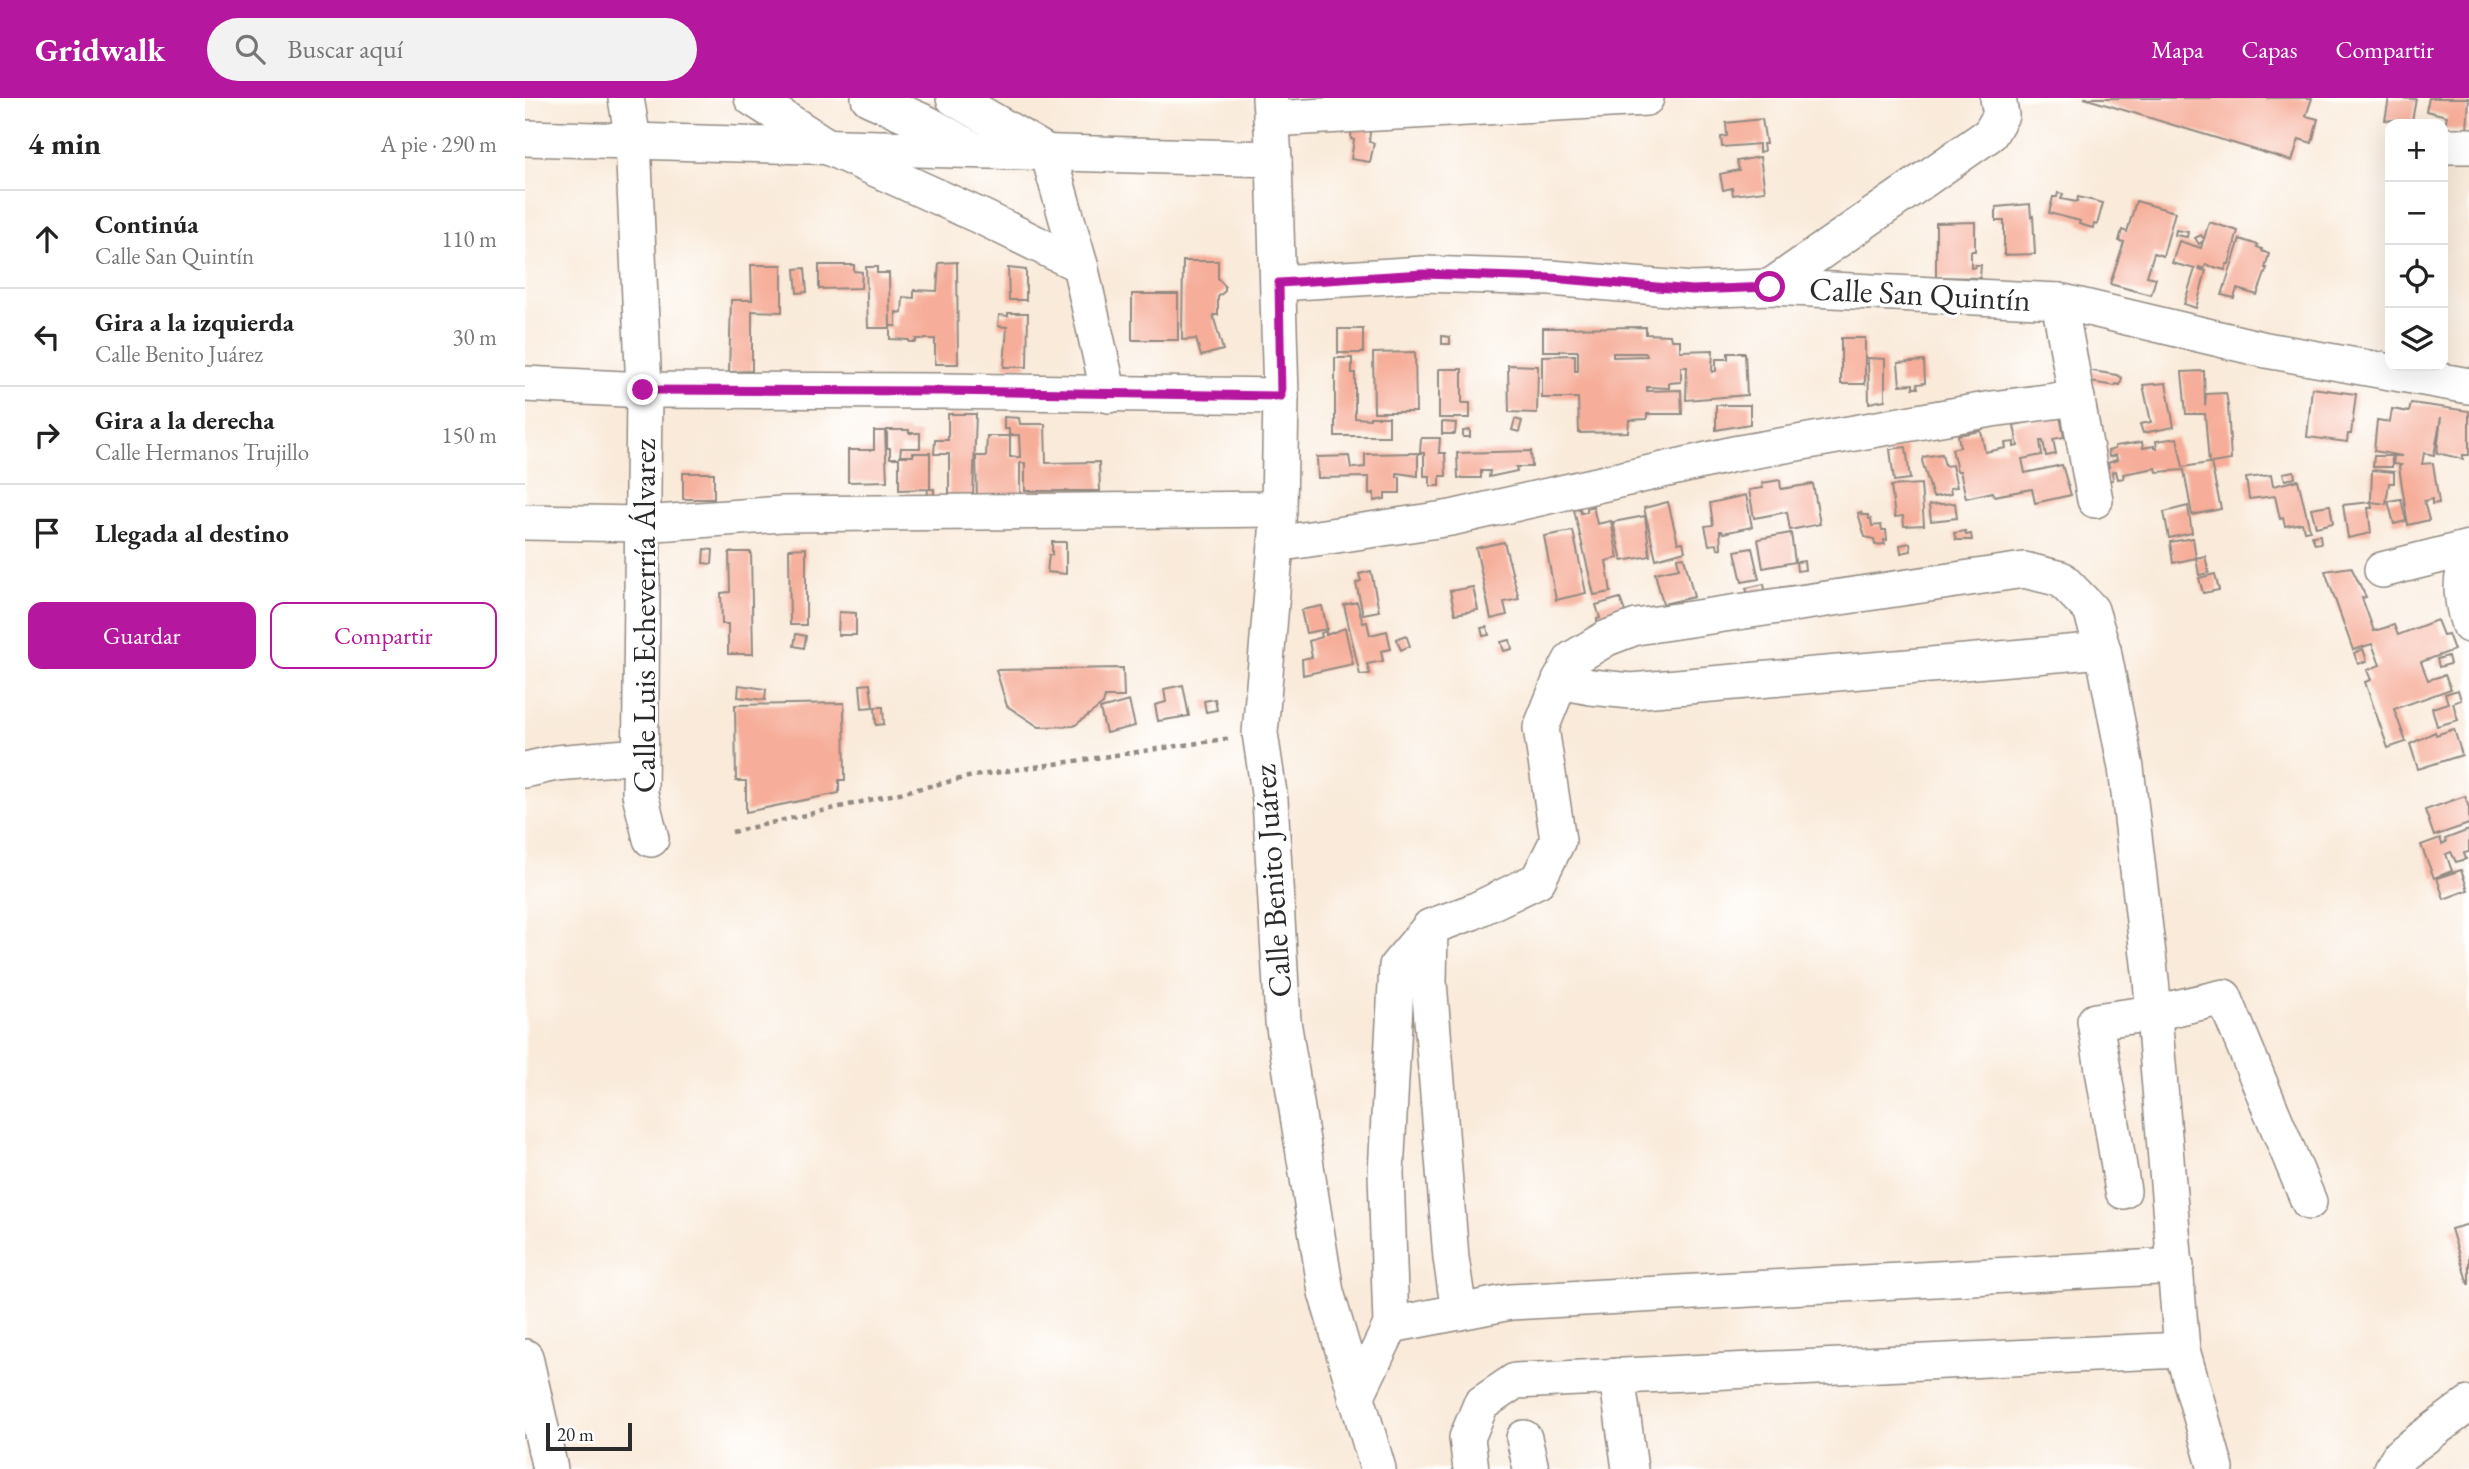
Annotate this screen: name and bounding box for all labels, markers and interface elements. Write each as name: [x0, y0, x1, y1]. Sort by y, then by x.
search box: [207, 18, 697, 81]
text: Gridwalk: [35, 28, 165, 71]
icon: search: [231, 30, 269, 68]
text: Buscar aquí: [287, 32, 403, 66]
text: Mapa: [2151, 34, 2203, 65]
text: Capas: [2241, 34, 2297, 65]
text: Compartir: [2335, 34, 2434, 65]
map controls: [2385, 119, 2448, 371]
button: +: [2385, 119, 2448, 182]
text: 4 min: [28, 124, 101, 163]
text: A pie · 290 m: [381, 129, 497, 159]
button: −: [2385, 182, 2448, 245]
text: Continúa: [95, 207, 199, 241]
icon: ahead: [28, 220, 66, 258]
text: 110 m: [441, 224, 497, 254]
text: Calle San Quintín: [95, 241, 254, 271]
button: locate: [2385, 245, 2448, 308]
street label: Calle San Quintín: [1808, 267, 2032, 321]
route start: [1754, 271, 1785, 302]
text: Gira a la izquierda: [95, 305, 294, 339]
button: layers: [2385, 308, 2448, 371]
icon: left: [28, 318, 66, 356]
text: 30 m: [452, 322, 497, 352]
text: Calle Benito Juárez: [95, 339, 263, 369]
route end: [627, 374, 658, 405]
text: Gira a la derecha: [95, 403, 275, 437]
icon: right: [28, 416, 66, 454]
text: 150 m: [441, 420, 497, 450]
text: Calle Hermanos Trujillo: [95, 437, 309, 467]
street label: Calle Luis Echeverría Álvarez: [623, 439, 665, 793]
icon: arrive: [28, 514, 66, 552]
text: Llegada al destino: [95, 516, 289, 550]
button: Guardar: [28, 602, 256, 669]
button: Compartir: [270, 602, 497, 669]
street label: Calle Benito Juárez: [1243, 763, 1301, 999]
scale bar: [546, 1420, 632, 1452]
text: 20 m: [557, 1422, 594, 1447]

